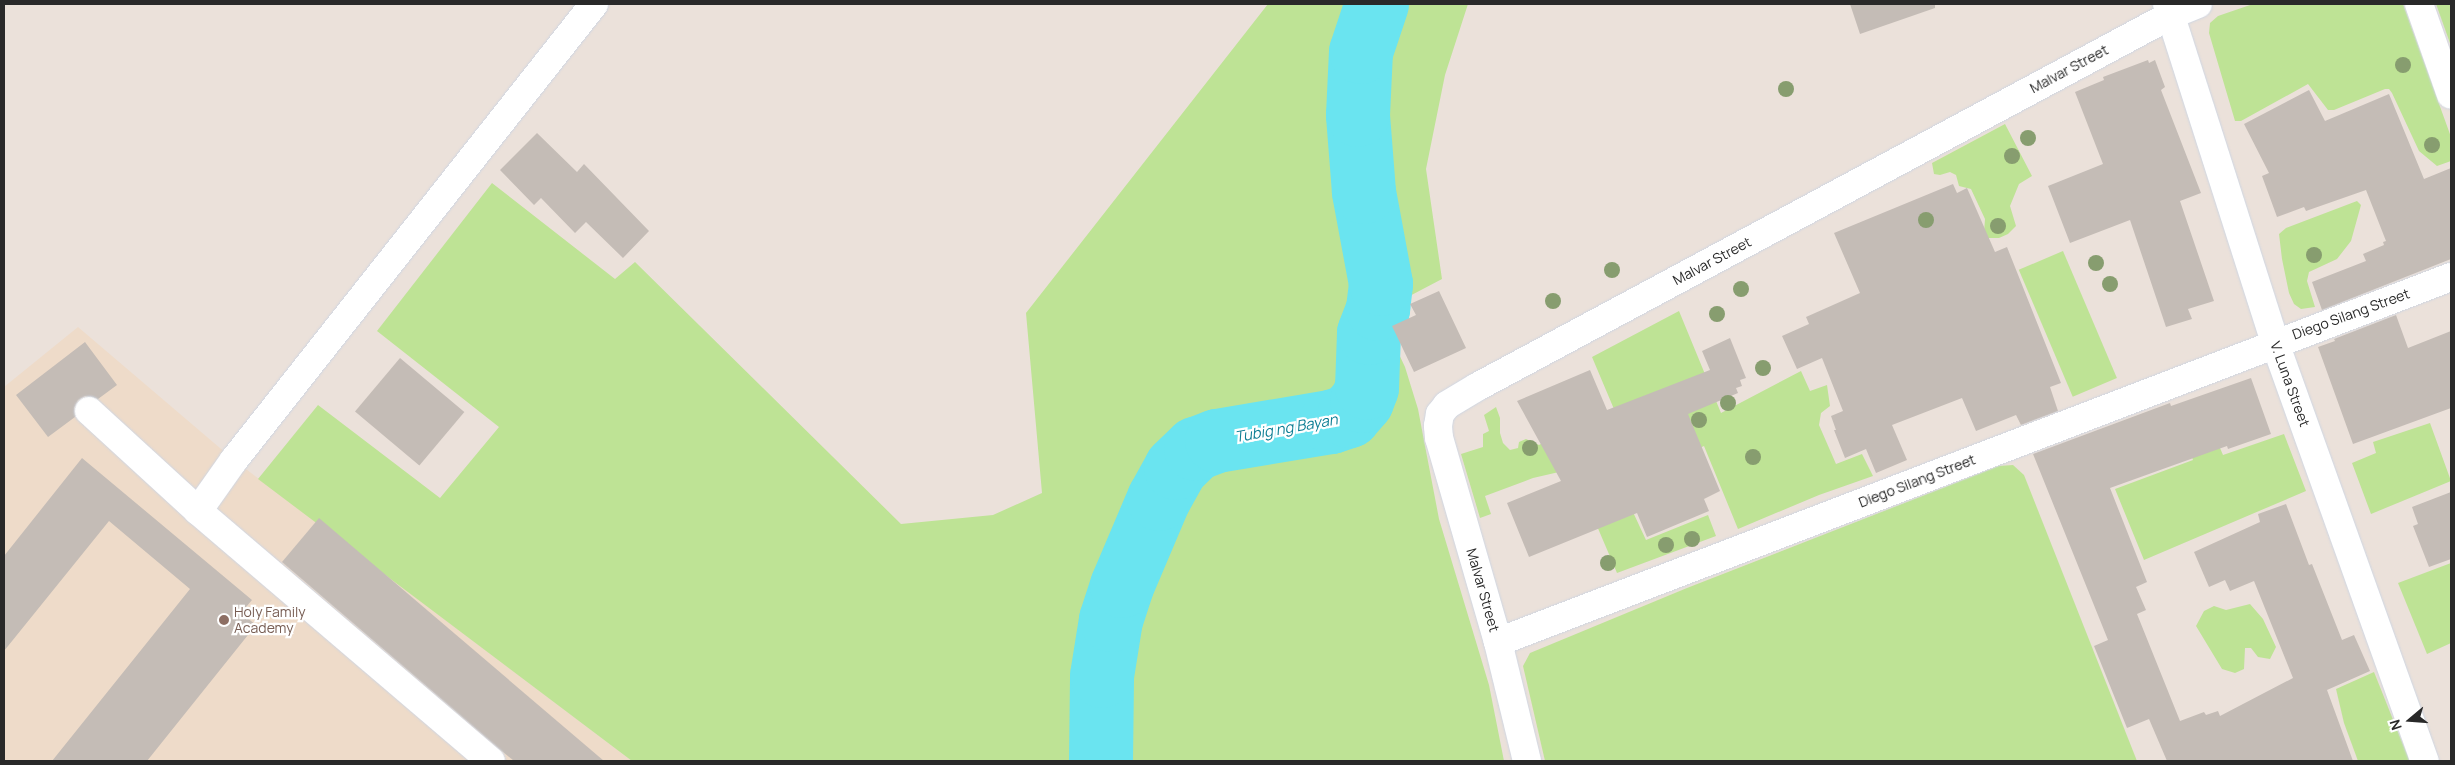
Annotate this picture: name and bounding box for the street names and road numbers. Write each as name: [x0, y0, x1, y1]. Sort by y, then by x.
street label: Malvar Street: [2027, 41, 2111, 97]
street label: Malvar Street: [1670, 233, 1754, 289]
street label: Diego Silang Street: [2290, 285, 2412, 343]
street label: V. Luna Street: [2267, 339, 2313, 429]
street label: Diego Silang Street: [1856, 451, 1978, 511]
street label: Malvar Street: [1463, 546, 1503, 634]

